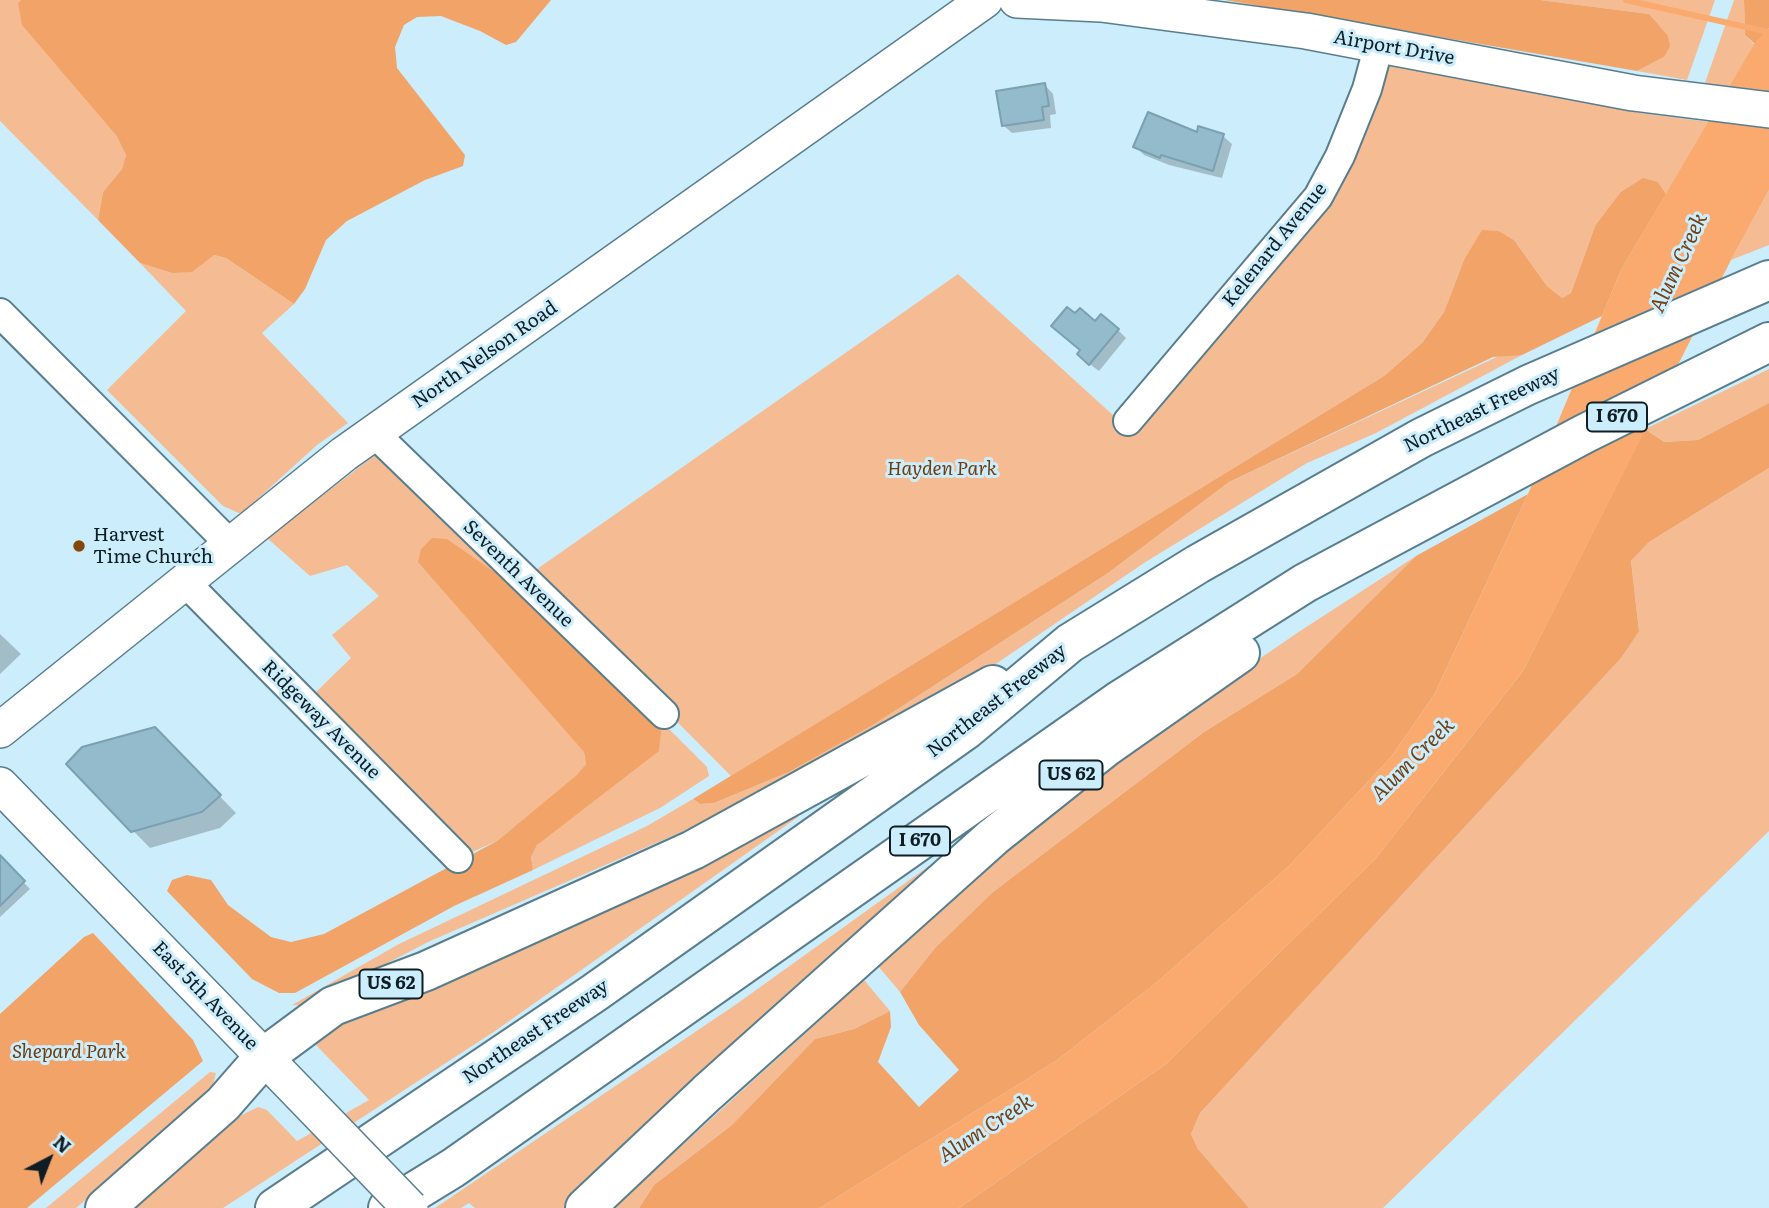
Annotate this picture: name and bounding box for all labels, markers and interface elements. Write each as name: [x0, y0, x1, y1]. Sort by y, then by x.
street label: Airport Drive: [1332, 26, 1456, 70]
street label: Kelenard Avenue: [1218, 178, 1332, 312]
water label: Alum Creek: [1645, 209, 1713, 317]
street label: North Nelson Road: [408, 296, 562, 414]
street label: Northeast Freeway: [1400, 362, 1564, 458]
road number: I 670: [1587, 402, 1647, 432]
park label: Hayden Park: [887, 458, 997, 480]
street label: Seventh Avenue: [458, 516, 578, 632]
place label: Harvest Time Church: [93, 524, 213, 568]
marker: Harvest Time Church: [71, 538, 87, 554]
street label: Northeast Freeway: [923, 639, 1071, 763]
street label: Ridgeway Avenue: [257, 656, 385, 784]
water label: Alum Creek: [1366, 713, 1460, 807]
road number: US 62: [1040, 760, 1102, 790]
road number: I 670: [890, 826, 950, 856]
street label: East 5th Avenue: [147, 937, 263, 1055]
road number: US 62: [360, 970, 422, 999]
street label: Northeast Freeway: [459, 975, 613, 1089]
park label: Shepard Park: [12, 1041, 126, 1063]
water label: Alum Creek: [934, 1089, 1038, 1169]
north arrow: [14, 1124, 84, 1194]
text: N: [48, 1128, 78, 1159]

